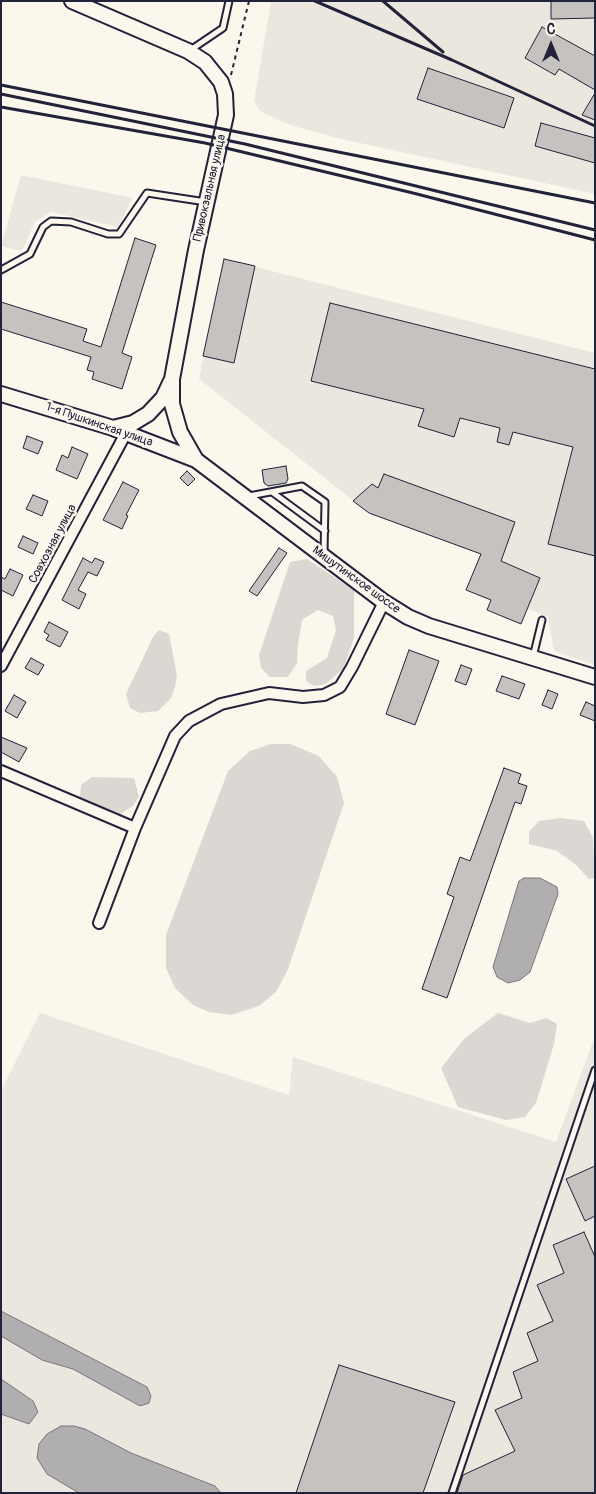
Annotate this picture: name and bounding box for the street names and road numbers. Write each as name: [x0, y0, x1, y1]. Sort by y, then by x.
street label: Привокзальная улица: [191, 133, 229, 243]
street label: 1-я Пушкинская улица: [44, 400, 154, 450]
street label: Совхозная улица: [26, 502, 80, 586]
street label: Мишутинское шоссе: [309, 543, 403, 617]

